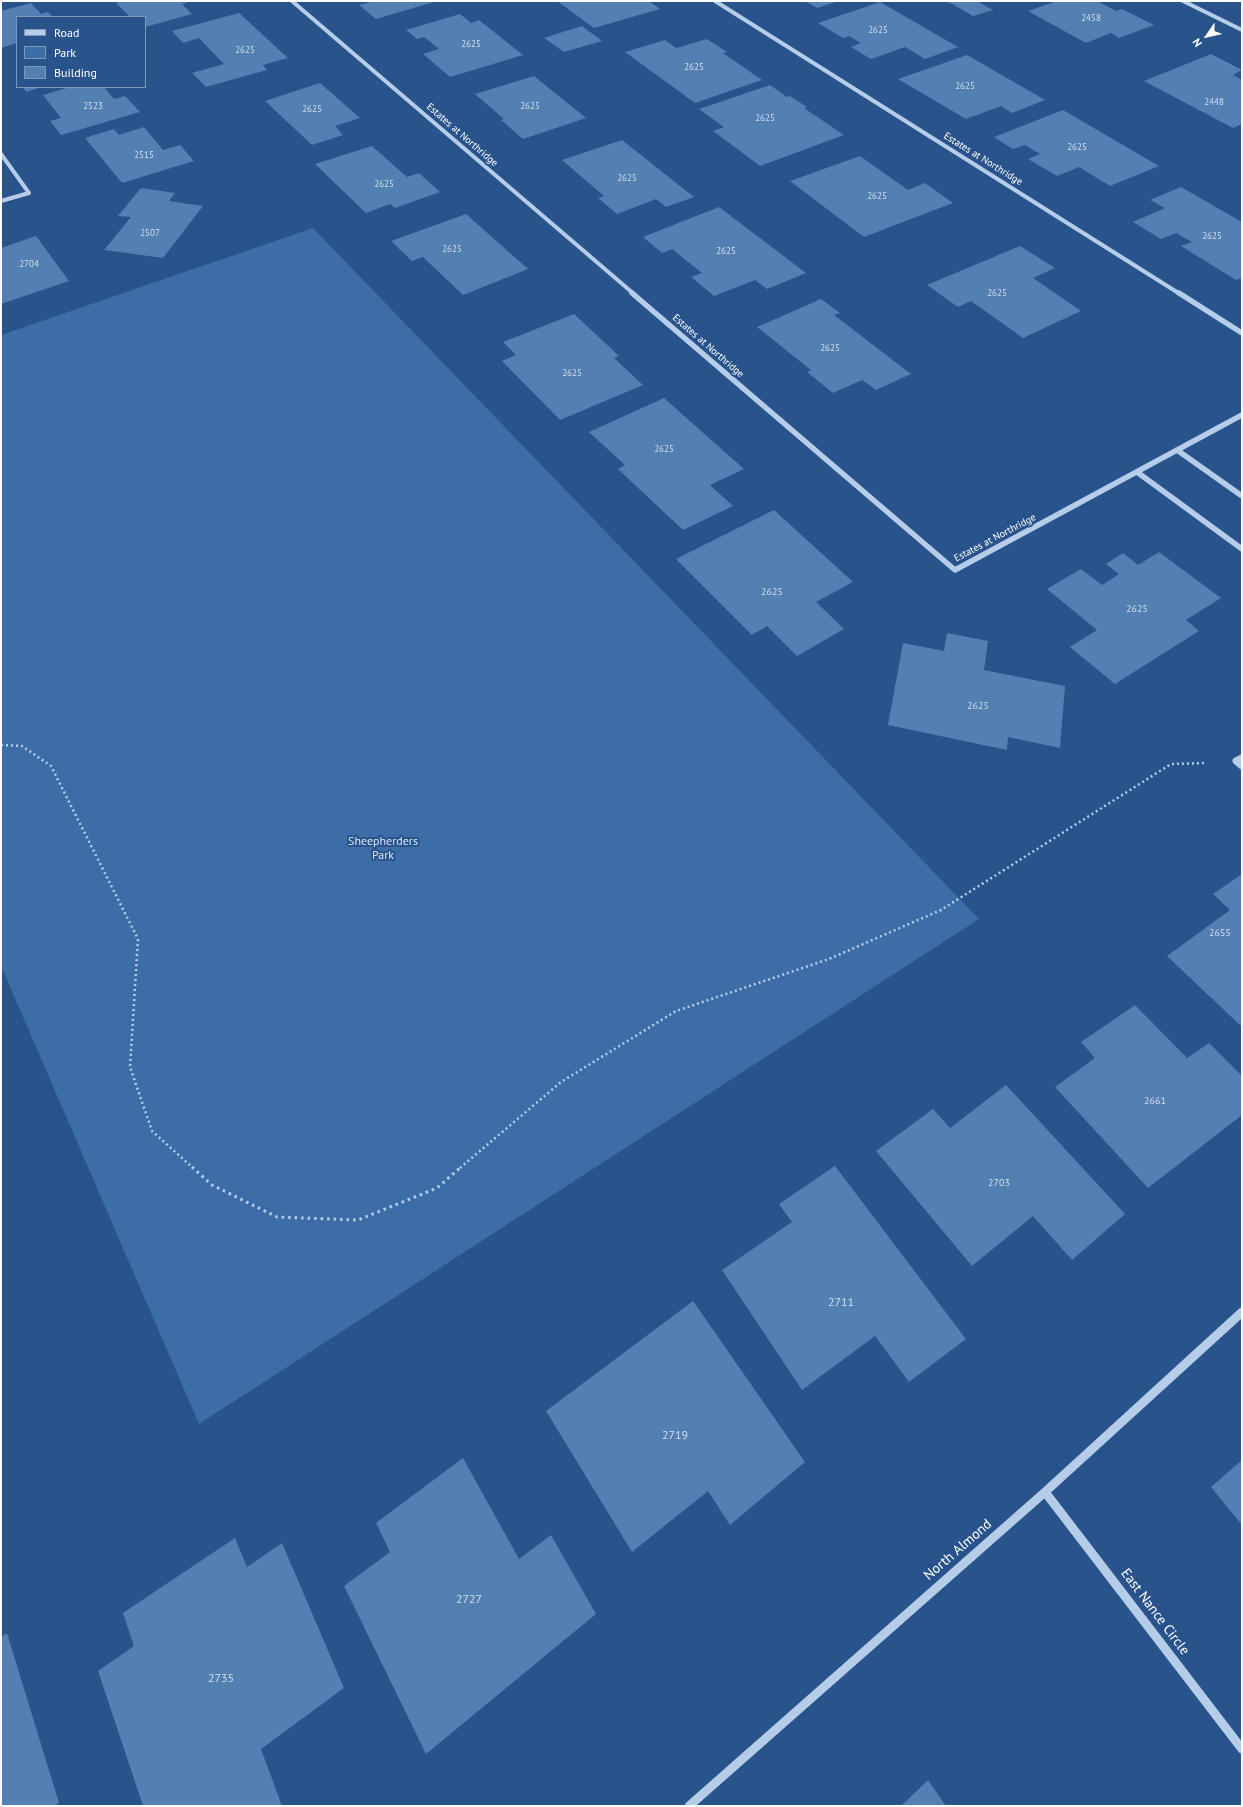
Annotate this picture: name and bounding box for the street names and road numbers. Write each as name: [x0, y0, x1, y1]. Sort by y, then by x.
street label: Estates at Northridge: [424, 101, 500, 169]
street label: Estates at Northridge: [941, 130, 1025, 188]
street label: Estates at Northridge: [670, 312, 746, 380]
street label: Estates at Northridge: [952, 511, 1038, 565]
street label: North Almond: [921, 1516, 995, 1584]
street label: East Nance Circle: [1117, 1566, 1193, 1658]

